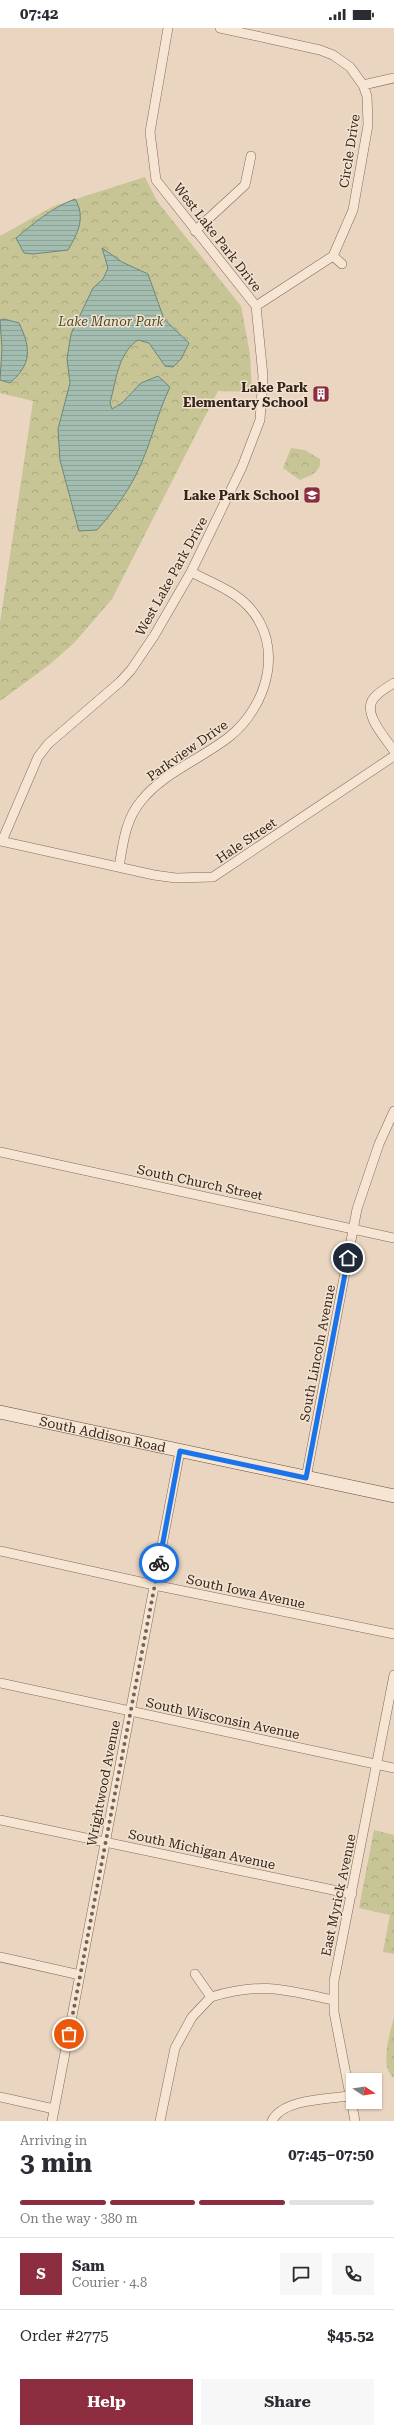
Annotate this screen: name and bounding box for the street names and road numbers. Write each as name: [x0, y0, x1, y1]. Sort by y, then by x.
street label: Circle Drive: [336, 113, 363, 189]
street label: West Lake Park Drive: [171, 180, 265, 295]
street label: West Lake Park Drive: [133, 514, 210, 638]
street label: Parkview Drive: [144, 717, 231, 784]
street label: Hale Street: [213, 815, 279, 866]
street label: South Church Street: [136, 1162, 264, 1203]
street label: South Lincoln Avenue: [297, 1283, 338, 1423]
street label: South Addison Road: [38, 1414, 168, 1455]
street label: South Iowa Avenue: [185, 1572, 307, 1611]
street label: South Wisconsin Avenue: [145, 1695, 301, 1742]
street label: Wrightwood Avenue: [84, 1719, 123, 1847]
street label: South Michigan Avenue: [127, 1827, 277, 1872]
street label: East Myrick Avenue: [318, 1833, 359, 1958]

